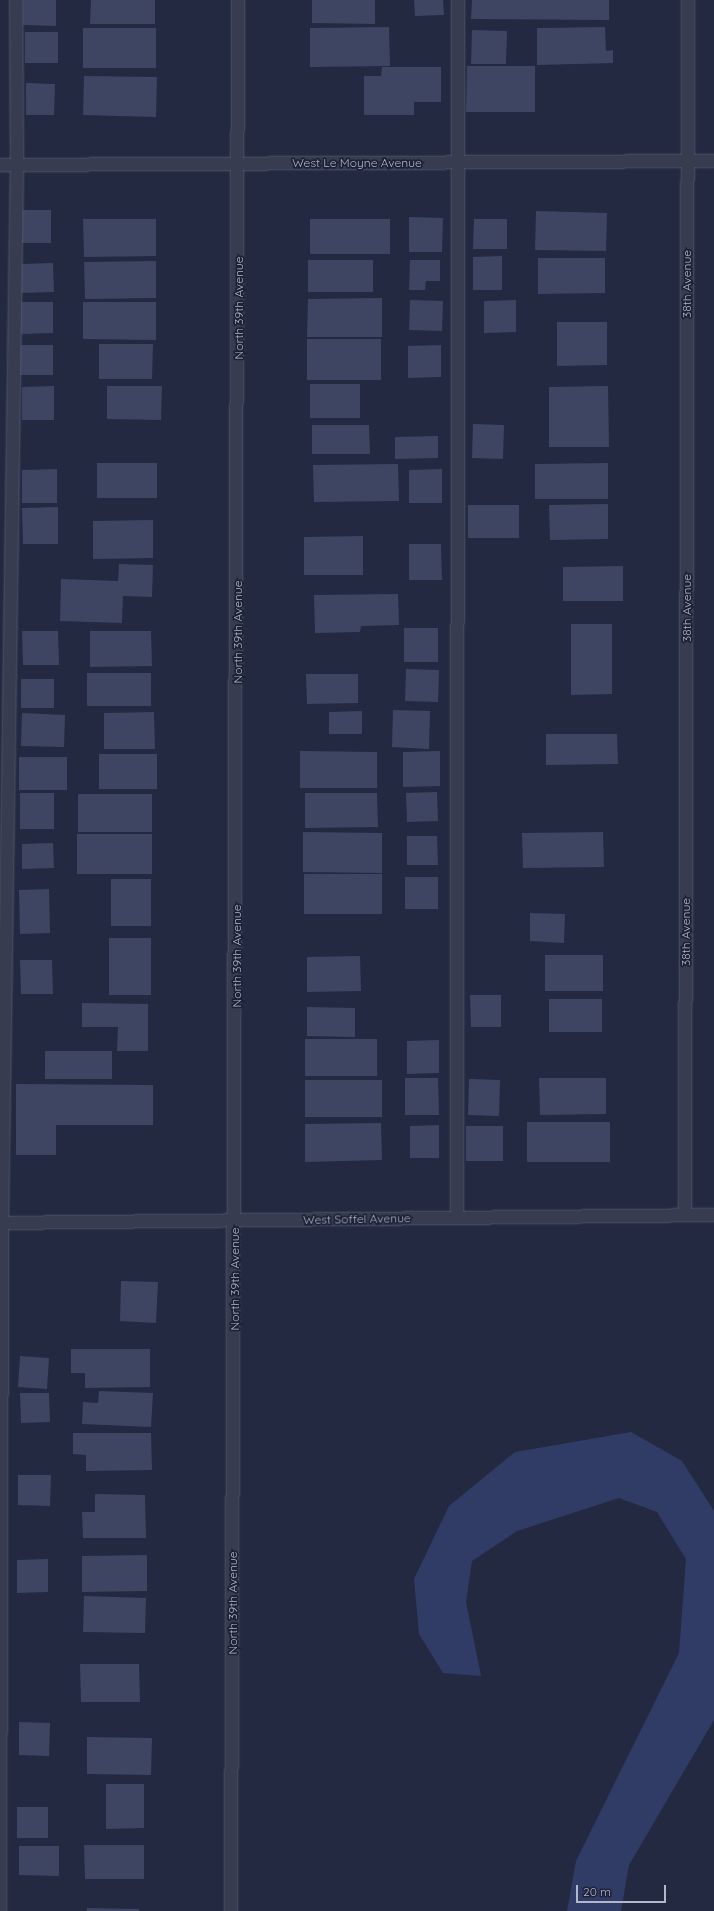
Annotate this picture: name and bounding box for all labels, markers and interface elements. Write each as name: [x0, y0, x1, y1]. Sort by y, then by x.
street label: West Le Moyne Avenue: [292, 156, 422, 170]
street label: 38th Avenue: [680, 250, 694, 318]
street label: North 39th Avenue: [232, 257, 246, 359]
street label: 38th Avenue: [680, 574, 694, 642]
street label: North 39th Avenue: [231, 581, 245, 683]
street label: 38th Avenue: [679, 898, 693, 966]
street label: North 39th Avenue: [230, 905, 244, 1007]
street label: West Soffel Avenue: [303, 1211, 411, 1227]
street label: North 39th Avenue: [228, 1228, 242, 1330]
street label: North 39th Avenue: [226, 1552, 240, 1654]
scale bar: [578, 1877, 668, 1903]
text: 20 m: [583, 1884, 611, 1899]

